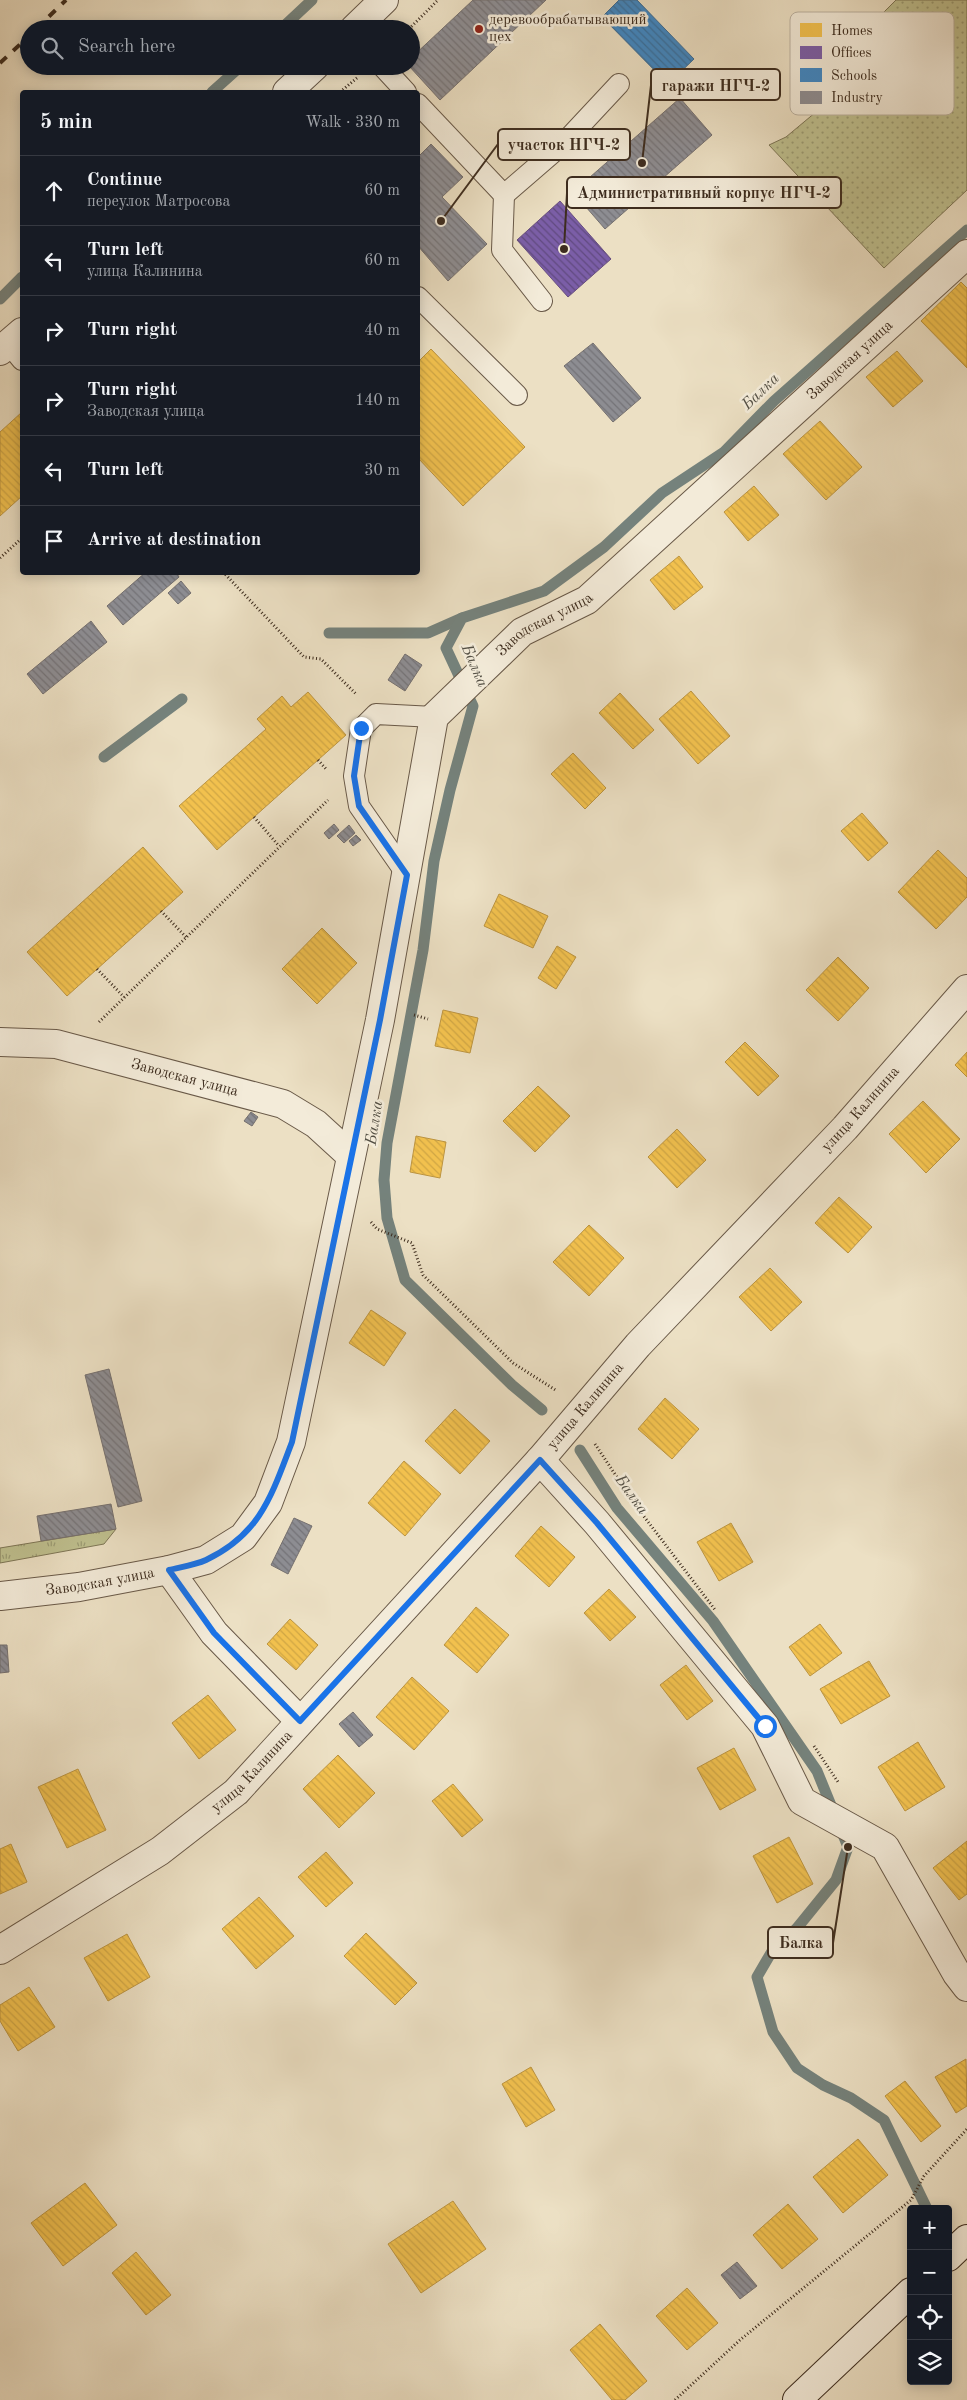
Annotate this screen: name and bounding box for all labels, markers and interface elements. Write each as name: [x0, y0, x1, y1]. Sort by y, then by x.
legend: [790, 12, 954, 115]
place label: деревообрабатывающий цех: [489, 13, 647, 45]
search box: [20, 20, 420, 75]
marker: деревообрабатывающий цех: [473, 23, 485, 35]
text: Homes: [831, 24, 873, 38]
icon: search: [38, 34, 66, 62]
text: Search here: [78, 38, 175, 57]
text: Offices: [831, 46, 871, 60]
callout: гаражи НГЧ-2: [651, 69, 780, 100]
text: Schools: [831, 69, 877, 83]
text: гаражи НГЧ-2: [662, 79, 770, 95]
text: Industry: [831, 91, 884, 105]
text: 5 min: [40, 112, 93, 133]
text: Walk · 330 m: [305, 115, 400, 131]
callout: участок НГЧ-2: [498, 129, 630, 160]
text: участок НГЧ-2: [508, 138, 620, 154]
text: Continue: [87, 171, 162, 190]
icon: ahead: [40, 177, 68, 205]
callout: Административный корпус НГЧ-2: [567, 177, 841, 208]
text: 60 m: [364, 183, 400, 199]
text: Административный корпус НГЧ-2: [577, 186, 831, 202]
text: переулок Матросова: [87, 194, 230, 210]
text: Turn left: [87, 241, 164, 260]
icon: left: [40, 247, 68, 275]
text: 60 m: [364, 253, 400, 269]
text: улица Калинина: [87, 264, 203, 280]
icon: right: [40, 317, 68, 345]
street label: Заводская улица: [804, 317, 896, 403]
text: Turn right: [87, 321, 177, 340]
text: 40 m: [364, 323, 400, 339]
water label: Балка: [739, 370, 783, 414]
text: Turn right: [87, 381, 177, 400]
icon: right: [40, 387, 68, 415]
text: 140 m: [355, 393, 400, 409]
text: Заводская улица: [87, 404, 205, 420]
icon: left: [40, 457, 68, 485]
text: Turn left: [87, 461, 164, 480]
text: 30 m: [364, 463, 400, 479]
icon: arrive: [40, 527, 68, 555]
text: Arrive at destination: [87, 531, 261, 550]
street label: Заводская улица: [494, 590, 597, 660]
water label: Балка: [458, 641, 490, 690]
route end: [350, 717, 373, 740]
street label: Заводская улица: [129, 1057, 240, 1099]
street label: улица Калинина: [819, 1063, 903, 1155]
water label: Балка: [363, 1099, 386, 1147]
street label: улица Калинина: [545, 1360, 627, 1453]
water label: Балка: [611, 1471, 651, 1518]
street label: Заводская улица: [45, 1565, 156, 1598]
route start: [754, 1715, 777, 1738]
street label: улица Калинина: [209, 1728, 296, 1815]
callout: Балка: [768, 1927, 833, 1958]
text: Балка: [779, 1936, 823, 1952]
map controls: [907, 2205, 952, 2385]
button: +: [907, 2205, 952, 2250]
button: −: [907, 2250, 952, 2295]
button: locate: [907, 2295, 952, 2340]
button: layers: [907, 2340, 952, 2385]

